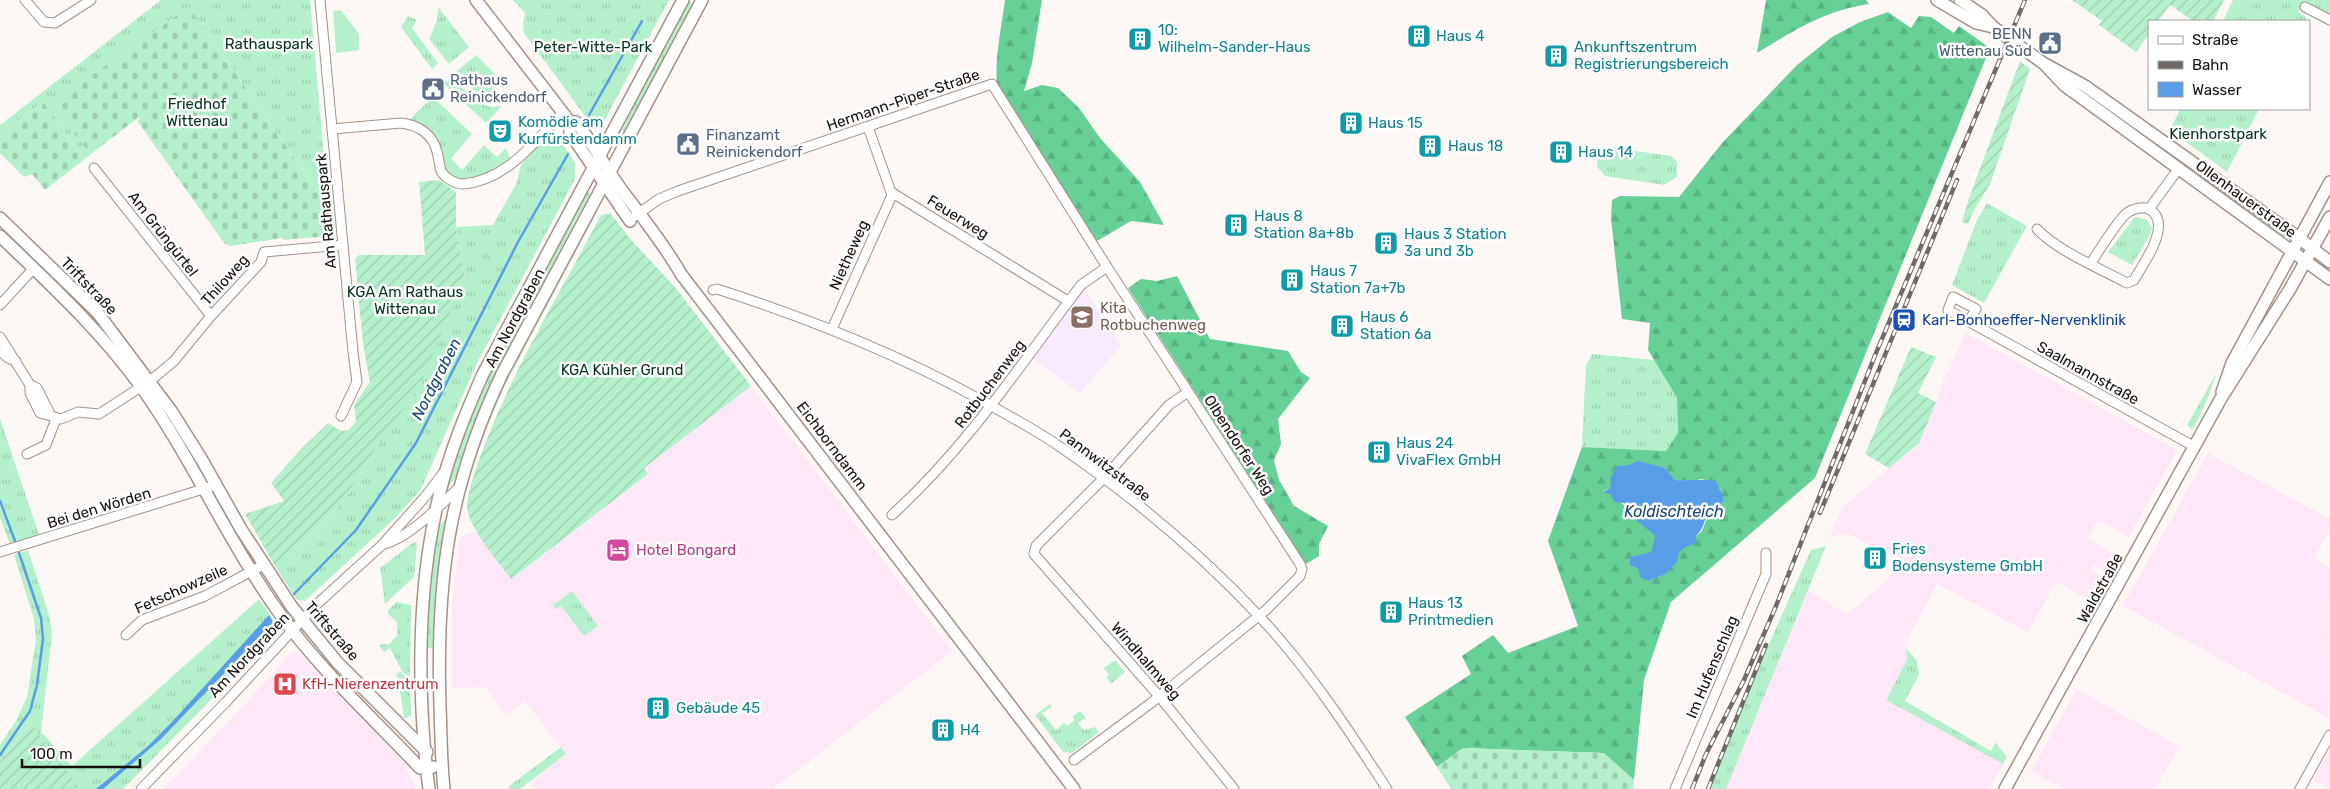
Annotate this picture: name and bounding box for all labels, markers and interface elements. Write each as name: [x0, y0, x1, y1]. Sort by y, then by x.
legend: [2148, 20, 2310, 110]
place label: 10: Wilhelm-Sander-Haus: [1158, 21, 1311, 56]
building icon: Haus 4: [1406, 23, 1432, 49]
place label: BENN Wittenau Süd: [1939, 25, 2032, 60]
building icon: 10: Wilhelm-Sander-Haus: [1127, 26, 1153, 52]
place label: Haus 4: [1436, 27, 1485, 45]
public building icon: BENN Wittenau Süd: [2037, 30, 2063, 56]
text: Straße: [2192, 31, 2238, 49]
park label: Rathauspark: [225, 35, 314, 53]
park label: Peter-Witte-Park: [534, 38, 652, 56]
place label: Ankunftszentrum Registrierungsbereich: [1574, 38, 1729, 73]
building icon: Ankunftszentrum Registrierungsbereich: [1543, 43, 1569, 69]
text: Bahn: [2192, 56, 2229, 74]
street label: Hermann-Piper-Straße: [824, 65, 982, 135]
place label: Rathaus Reinickendorf: [450, 71, 547, 106]
public building icon: Rathaus Reinickendorf: [420, 76, 446, 102]
text: Wasser: [2192, 81, 2242, 99]
park label: Friedhof Wittenau: [166, 95, 228, 130]
building icon: Haus 15: [1338, 110, 1364, 136]
place label: Komödie am Kurfürstendamm: [518, 113, 637, 148]
place label: Haus 15: [1368, 114, 1423, 132]
theatre icon: Komödie am Kurfürstendamm: [487, 118, 513, 144]
park label: Kienhorstpark: [2169, 125, 2267, 143]
place label: Finanzamt Reinickendorf: [706, 126, 803, 161]
public building icon: Finanzamt Reinickendorf: [675, 131, 701, 157]
building icon: Haus 18: [1417, 133, 1443, 159]
place label: Haus 18: [1448, 137, 1503, 155]
building icon: Haus 14: [1548, 139, 1574, 165]
place label: Haus 14: [1578, 143, 1633, 161]
street label: Am Rathauspark: [312, 152, 340, 269]
street label: Ollenhauerstraße: [2192, 156, 2300, 242]
street label: Am Grüngürtel: [124, 188, 202, 280]
street label: Feuerweg: [924, 191, 992, 243]
place label: Haus 8 Station 8a+8b: [1254, 207, 1354, 242]
building icon: Haus 8 Station 8a+8b: [1223, 212, 1249, 238]
street label: Nietheweg: [826, 217, 872, 293]
place label: Haus 3 Station 3a und 3b: [1404, 225, 1507, 260]
building icon: Haus 3 Station 3a und 3b: [1373, 230, 1399, 256]
street label: Thiloweg: [197, 251, 253, 309]
street label: Triftstraße: [57, 253, 121, 319]
place label: Haus 7 Station 7a+7b: [1310, 262, 1405, 297]
street label: Am Nordgraben: [481, 265, 549, 371]
building icon: Haus 7 Station 7a+7b: [1279, 267, 1305, 293]
park label: KGA Am Rathaus Wittenau: [347, 283, 464, 318]
place label: Kita Rotbuchenweg: [1100, 299, 1206, 334]
school or university icon: Kita Rotbuchenweg: [1069, 304, 1095, 330]
station icon: Karl-Bonhoeffer-Nervenklinik: [1891, 307, 1917, 333]
place label: Haus 6 Station 6a: [1360, 308, 1432, 343]
place label: Karl-Bonhoeffer-Nervenklinik: [1922, 311, 2126, 329]
building icon: Haus 6 Station 6a: [1329, 313, 1355, 339]
water label: Nordgraben: [407, 335, 465, 423]
street label: Rotbuchenweg: [951, 336, 1029, 432]
street label: Saalmannstraße: [2034, 338, 2142, 408]
park label: KGA Kühler Grund: [561, 361, 683, 379]
street label: Olbendorfer Weg: [1200, 392, 1278, 498]
street label: Eichborndamm: [793, 398, 871, 494]
street label: Pannwitzstraße: [1056, 425, 1154, 505]
place label: Haus 24 VivaFlex GmbH: [1396, 434, 1501, 469]
building icon: Haus 24 VivaFlex GmbH: [1366, 439, 1392, 465]
street label: Bei den Wörden: [45, 484, 153, 532]
water label: Koldischteich: [1624, 502, 1724, 521]
hotel icon: Hotel Bongard: [605, 537, 631, 563]
place label: Fries Bodensysteme GmbH: [1892, 540, 2043, 575]
place label: Hotel Bongard: [636, 541, 736, 559]
building icon: Fries Bodensysteme GmbH: [1862, 545, 1888, 571]
street label: Waldstraße: [2073, 550, 2127, 626]
street label: Fetschowzeile: [132, 560, 230, 618]
place label: Haus 13 Printmedien: [1408, 594, 1494, 629]
street label: Triftstraße: [301, 598, 363, 664]
building icon: Haus 13 Printmedien: [1378, 599, 1404, 625]
street label: Am Nordgraben: [205, 609, 293, 701]
street label: Im Hufenschlag: [1682, 613, 1742, 721]
street label: Windhalmweg: [1107, 618, 1185, 704]
hospital icon: KfH-Nierenzentrum: [272, 671, 298, 697]
place label: KfH-Nierenzentrum: [302, 675, 439, 693]
building icon: Gebäude 45: [645, 695, 671, 721]
place label: Gebäude 45: [676, 699, 760, 717]
building icon: H4: [930, 717, 956, 743]
place label: H4: [960, 721, 980, 739]
scale bar: [22, 736, 140, 768]
text: 100 m: [30, 745, 72, 763]

